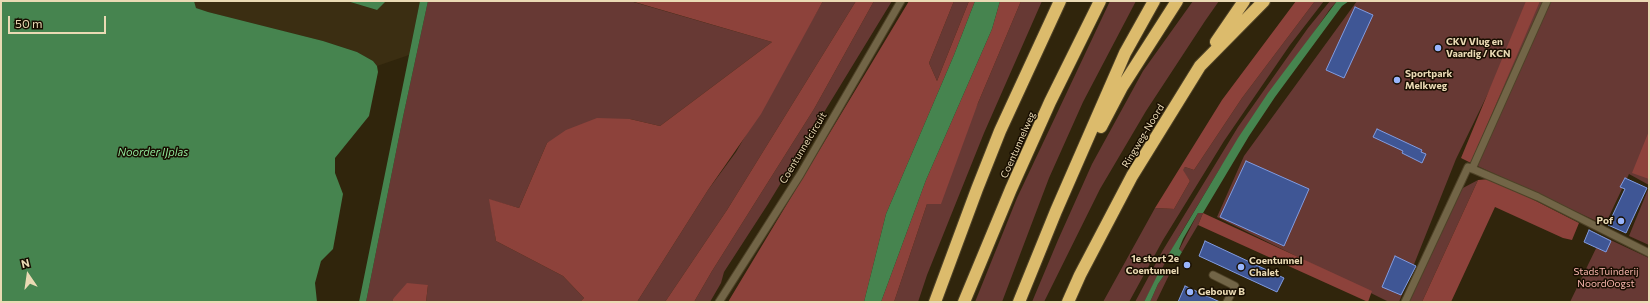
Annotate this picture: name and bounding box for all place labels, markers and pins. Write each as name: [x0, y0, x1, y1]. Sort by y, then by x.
place label: CKV Vlug en Vaardig / KCN: [1446, 36, 1510, 60]
marker: CKV Vlug en Vaardig / KCN: [1433, 43, 1443, 53]
place label: Sportpark Melkweg: [1405, 68, 1452, 92]
marker: Sportpark Melkweg: [1392, 75, 1402, 85]
place label: Pof: [1597, 215, 1613, 227]
marker: Pof: [1616, 216, 1626, 226]
place label: 1e stort 2e Coentunnel: [1126, 253, 1179, 276]
place label: Coentunnel Chalet: [1249, 255, 1302, 278]
marker: 1e stort 2e Coentunnel: [1182, 260, 1192, 270]
marker: Coentunnel Chalet: [1236, 262, 1246, 272]
place label: Gebouw B: [1198, 286, 1245, 298]
marker: Gebouw B: [1185, 287, 1195, 297]

